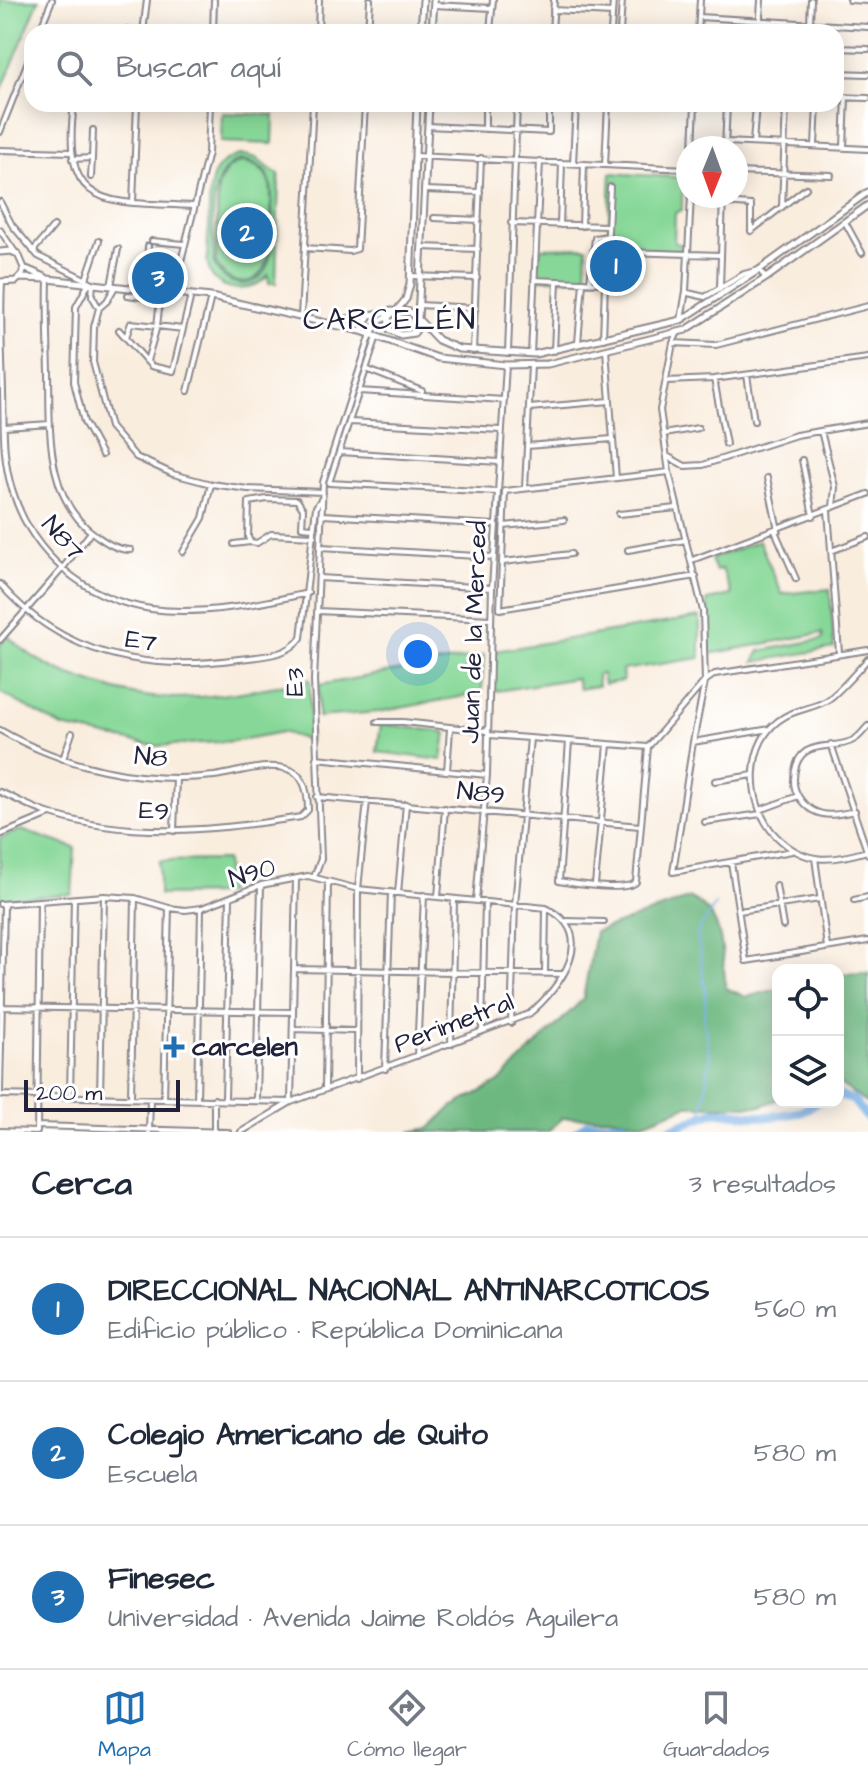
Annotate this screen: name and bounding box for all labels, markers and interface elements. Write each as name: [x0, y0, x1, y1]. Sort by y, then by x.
search box: [24, 24, 844, 112]
icon: search: [52, 46, 96, 90]
text: Buscar aquí: [116, 47, 281, 89]
north arrow: [676, 136, 748, 208]
pin: 2: [221, 203, 273, 263]
pin: 1: [590, 236, 642, 296]
pin: 3: [132, 248, 184, 308]
district label: CARCELÉN: [303, 299, 477, 341]
street label: N87: [33, 508, 93, 568]
street label: Juan de la Merced: [452, 520, 496, 744]
street label: E7: [122, 621, 160, 661]
your location: [398, 634, 438, 674]
street label: E3: [277, 667, 313, 697]
street label: N8: [133, 738, 169, 776]
street label: N89: [455, 773, 507, 813]
street label: E9: [138, 792, 170, 830]
street label: N90: [224, 849, 280, 897]
map controls: [772, 964, 844, 1108]
button: locate: [772, 964, 844, 1036]
street label: Perimetral: [389, 984, 519, 1062]
place label: carcelen: [192, 1029, 298, 1065]
marker: carcelen: [163, 1036, 185, 1058]
button: layers: [772, 1036, 844, 1108]
scale bar: [24, 1076, 180, 1112]
text: 200 m: [36, 1078, 102, 1109]
text: Cerca: [32, 1160, 132, 1208]
text: 3 resultados: [689, 1166, 836, 1202]
text: DIRECCIONAL NACIONAL ANTINARCOTICOS: [108, 1270, 710, 1312]
text: 1: [56, 1291, 60, 1327]
text: 560 m: [754, 1291, 836, 1327]
text: Edificio público · República Dominicana: [108, 1312, 563, 1348]
text: Colegio Americano de Quito: [108, 1414, 488, 1456]
text: 2: [51, 1435, 65, 1471]
text: 580 m: [754, 1435, 836, 1471]
text: Escuela: [108, 1456, 197, 1492]
text: Finesec: [108, 1558, 215, 1600]
text: 3: [51, 1579, 65, 1615]
text: 580 m: [754, 1579, 836, 1615]
text: Universidad · Avenida Jaime Roldós Aguilera: [108, 1600, 618, 1636]
tab: Mapa: [98, 1686, 151, 1765]
tab: Cómo llegar: [347, 1686, 467, 1765]
tab: Guardados: [663, 1686, 770, 1765]

